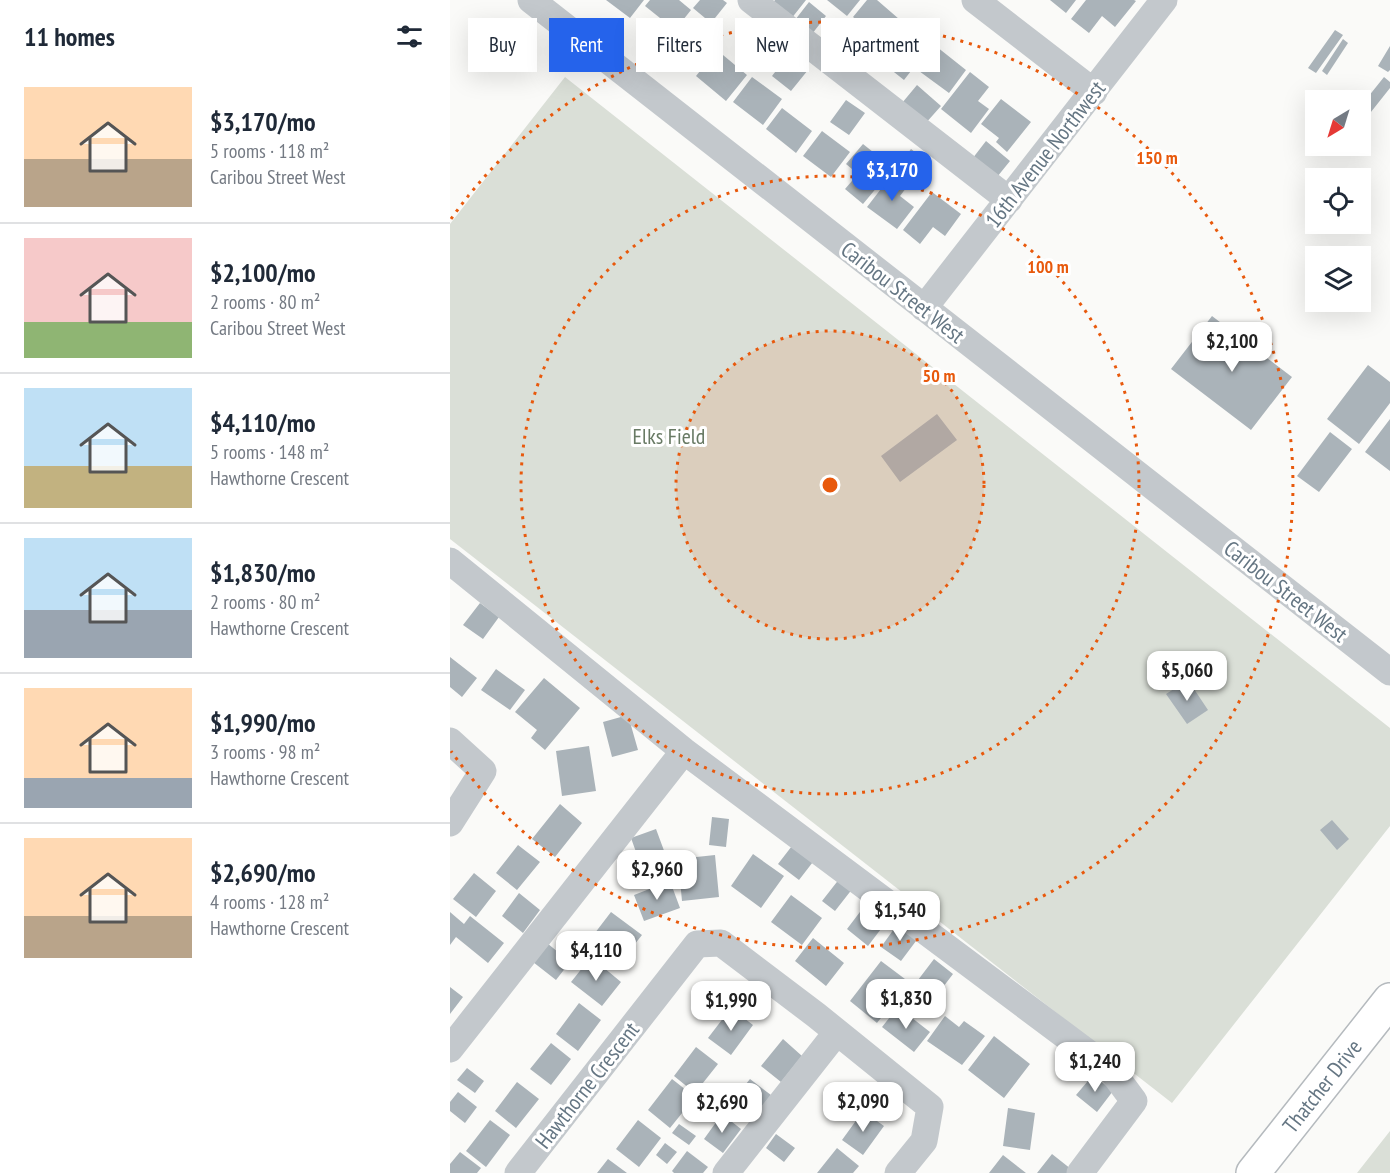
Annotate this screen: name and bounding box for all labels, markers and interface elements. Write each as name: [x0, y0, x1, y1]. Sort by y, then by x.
chip: Buy: [468, 18, 537, 72]
chip: Rent: [549, 18, 624, 72]
chip: Filters: [636, 18, 723, 72]
chip: New: [735, 18, 809, 72]
chip: Apartment: [821, 18, 940, 72]
text: 11 homes: [24, 20, 115, 53]
icon: filters: [393, 20, 426, 53]
street label: 16th Avenue Northwest: [979, 75, 1111, 233]
north arrow: [1305, 90, 1371, 156]
map controls: [1305, 90, 1371, 312]
text: $3,170/mo: [210, 105, 316, 138]
icon: home: [72, 111, 144, 183]
text: 5 rooms · 118 m²: [210, 138, 329, 164]
text: 150 m: [1136, 146, 1178, 169]
pin: $3,170: [843, 151, 941, 202]
text: $3,170: [866, 157, 918, 183]
text: Caribou Street West: [210, 164, 346, 190]
button: locate: [1305, 168, 1371, 234]
street label: Caribou Street West: [836, 235, 970, 349]
button: layers: [1305, 246, 1371, 312]
text: 100 m: [1027, 255, 1069, 278]
text: $2,100/mo: [210, 256, 316, 289]
icon: home: [72, 262, 144, 334]
text: 2 rooms · 80 m²: [210, 289, 320, 315]
text: Caribou Street West: [210, 315, 346, 341]
pin: $2,100: [1183, 322, 1281, 373]
text: $2,100: [1206, 328, 1258, 354]
text: 50 m: [923, 364, 955, 387]
text: $4,110/mo: [210, 406, 316, 439]
icon: home: [72, 412, 144, 484]
park label: Elks Field: [633, 422, 705, 450]
text: 5 rooms · 148 m²: [210, 439, 329, 465]
text: Hawthorne Crescent: [210, 465, 349, 491]
centre of rings: [820, 475, 840, 495]
street label: Caribou Street West: [1219, 534, 1353, 648]
text: $1,830/mo: [210, 556, 316, 589]
icon: home: [72, 562, 144, 634]
text: 2 rooms · 80 m²: [210, 589, 320, 615]
text: Hawthorne Crescent: [210, 615, 349, 641]
pin: $5,060: [1138, 651, 1236, 702]
text: $5,060: [1161, 657, 1213, 683]
text: $1,990/mo: [210, 706, 316, 739]
icon: home: [72, 712, 144, 784]
text: 3 rooms · 98 m²: [210, 739, 320, 765]
text: Hawthorne Crescent: [210, 765, 349, 791]
pin: $2,960: [608, 850, 706, 901]
text: $2,690/mo: [210, 856, 316, 889]
text: $2,960: [631, 856, 683, 882]
icon: home: [72, 862, 144, 934]
text: 4 rooms · 128 m²: [210, 889, 329, 915]
pin: $1,540: [851, 891, 949, 942]
text: $1,540: [874, 897, 926, 923]
text: Hawthorne Crescent: [210, 915, 349, 941]
pin: $4,110: [547, 931, 645, 982]
text: $4,110: [570, 937, 622, 963]
pin: $1,830: [857, 979, 955, 1030]
pin: $1,990: [682, 981, 780, 1032]
text: $1,830: [880, 985, 932, 1011]
text: $1,990: [705, 987, 757, 1013]
street label: Hawthorne Crescent: [529, 1016, 645, 1154]
street label: Thatcher Drive: [1276, 1034, 1368, 1138]
pin: $1,240: [1046, 1042, 1144, 1093]
text: $1,240: [1069, 1048, 1121, 1074]
pin: $2,090: [814, 1082, 912, 1133]
pin: $2,690: [673, 1083, 771, 1134]
text: $2,090: [837, 1088, 889, 1114]
text: $2,690: [696, 1089, 748, 1115]

